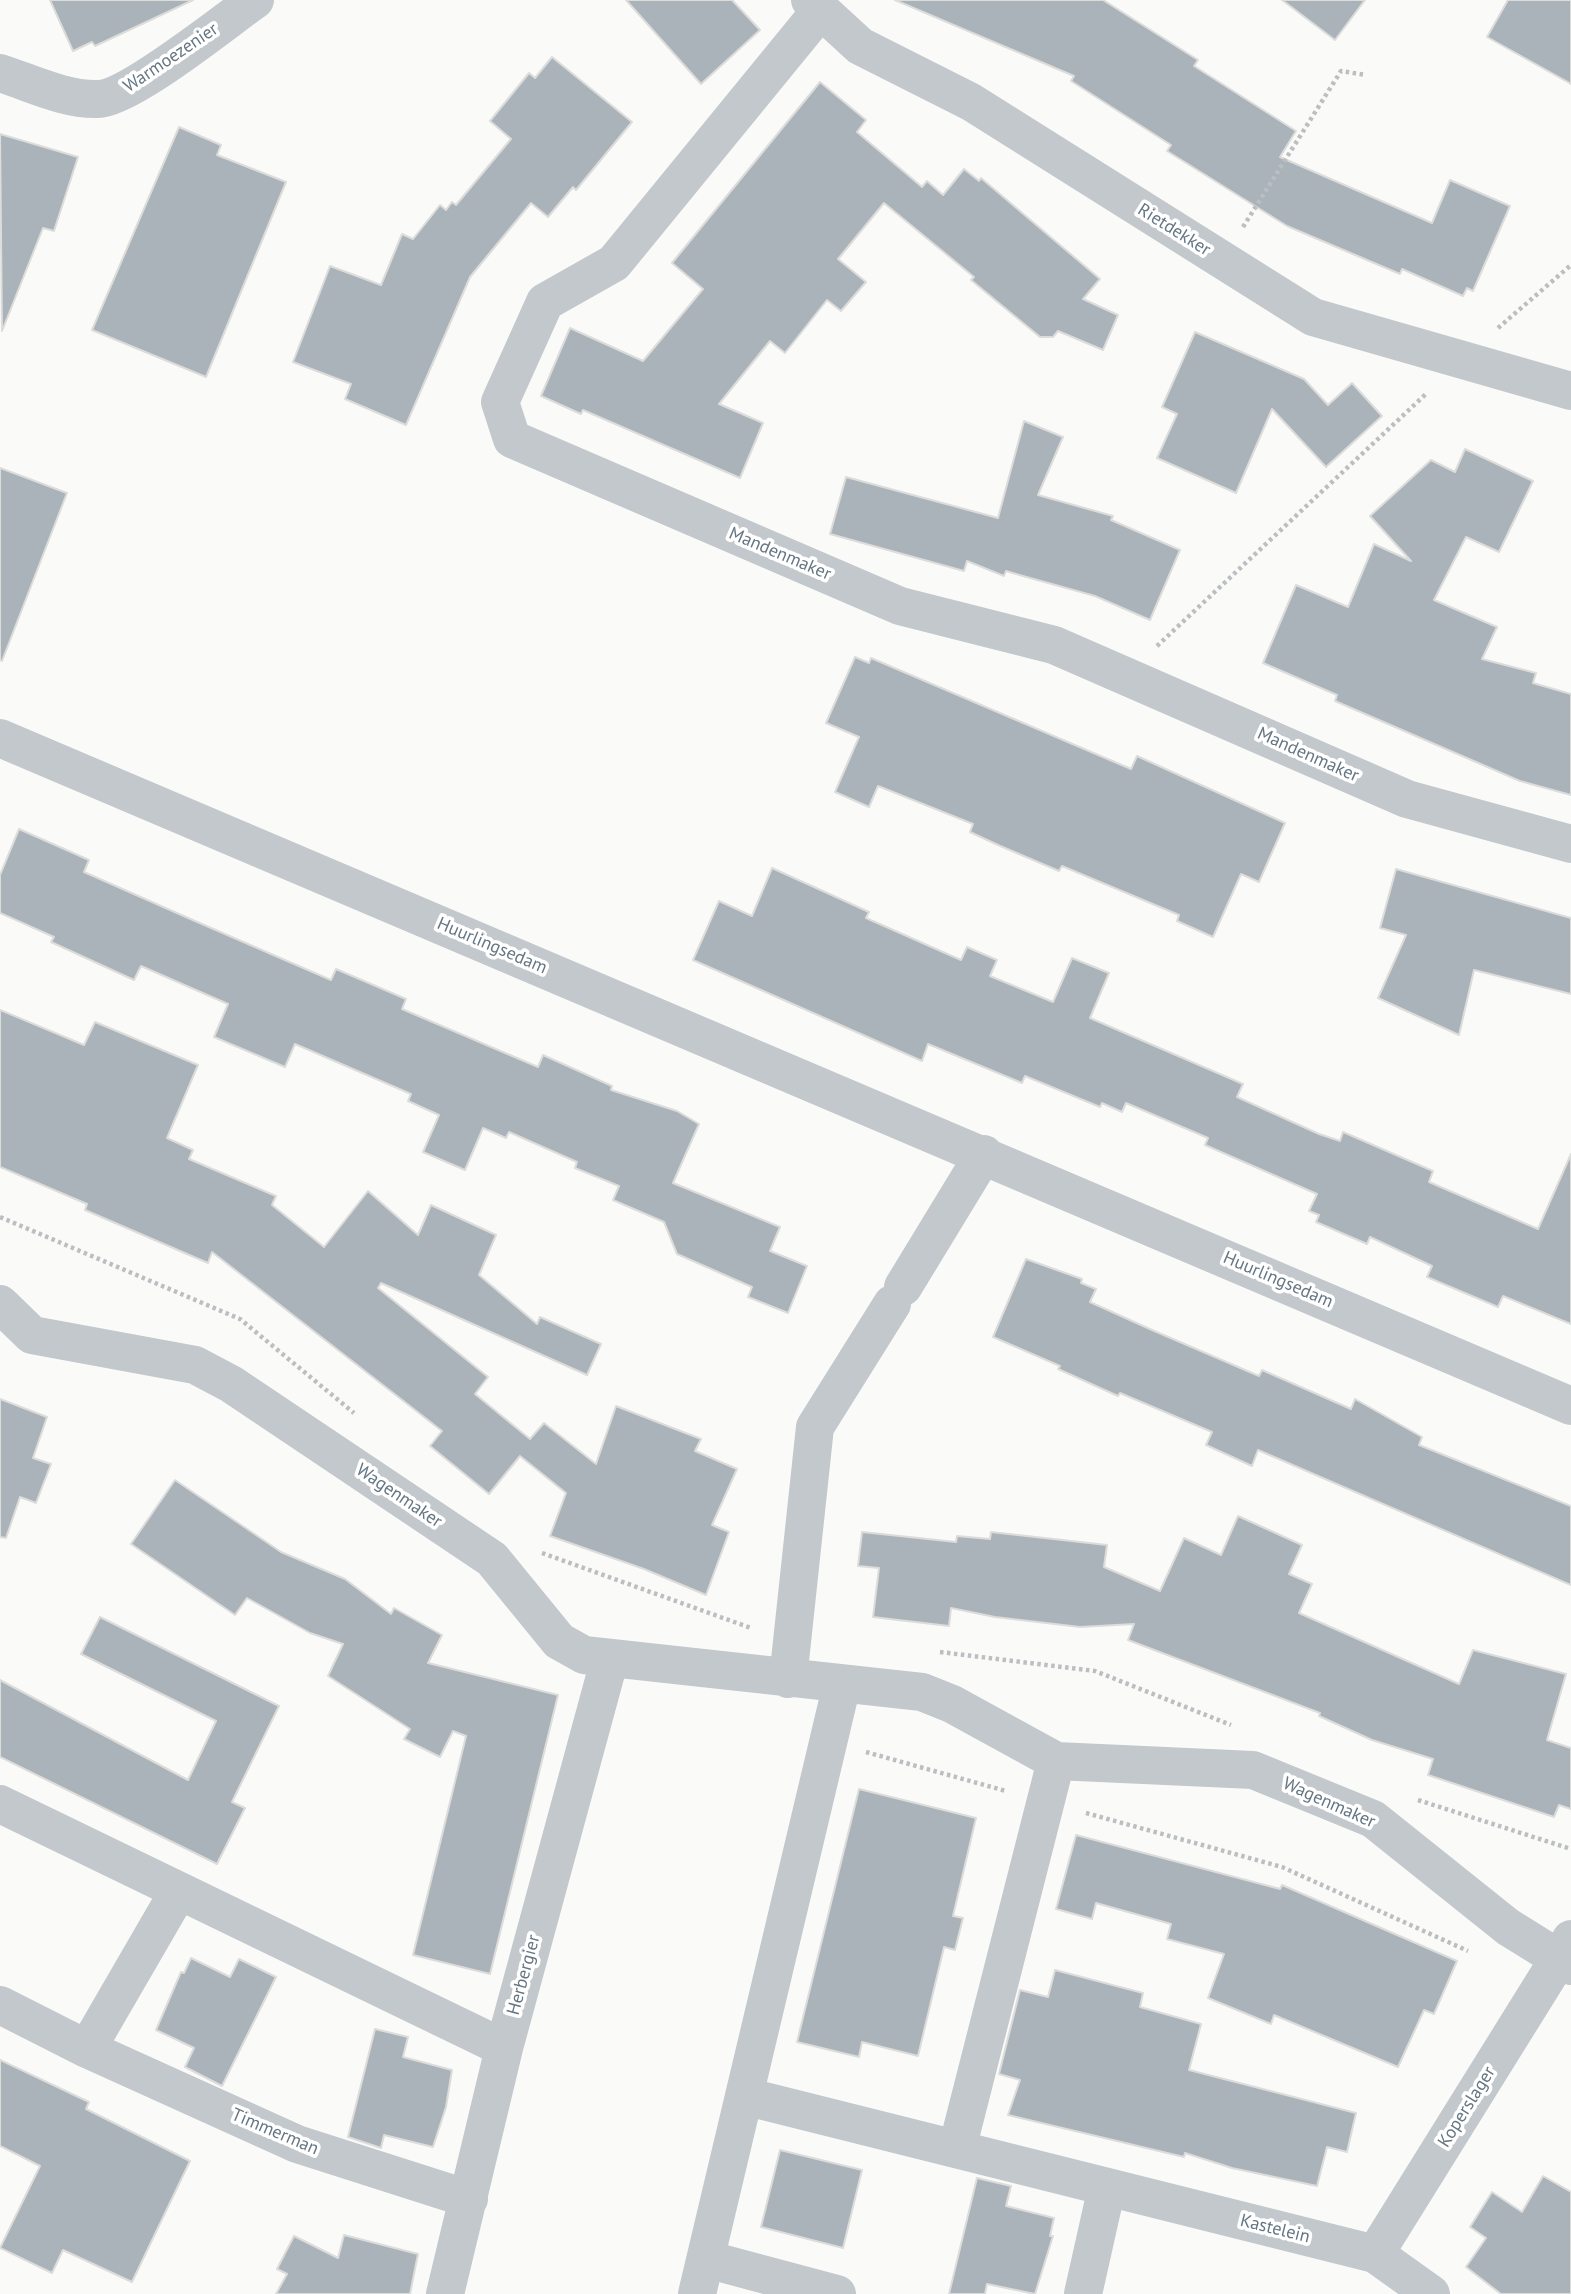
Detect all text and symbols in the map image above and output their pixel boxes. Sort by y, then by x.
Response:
street label: Warmoezenier [120,18,222,98]
street label: Rietdekker [1134,199,1214,261]
street label: Mandenmaker [726,523,834,585]
street label: Mandenmaker [1254,723,1362,787]
street label: Huurlingsedam [434,913,550,979]
street label: Huurlingsedam [1220,1247,1336,1313]
street label: Wagenmaker [352,1459,446,1533]
street label: Wagenmaker [1279,1773,1379,1833]
street label: Herbergier [503,1933,545,2017]
street label: Koperslager [1434,2062,1500,2152]
street label: Timmerman [228,2104,322,2160]
street label: Kastelein [1238,2210,1312,2248]

